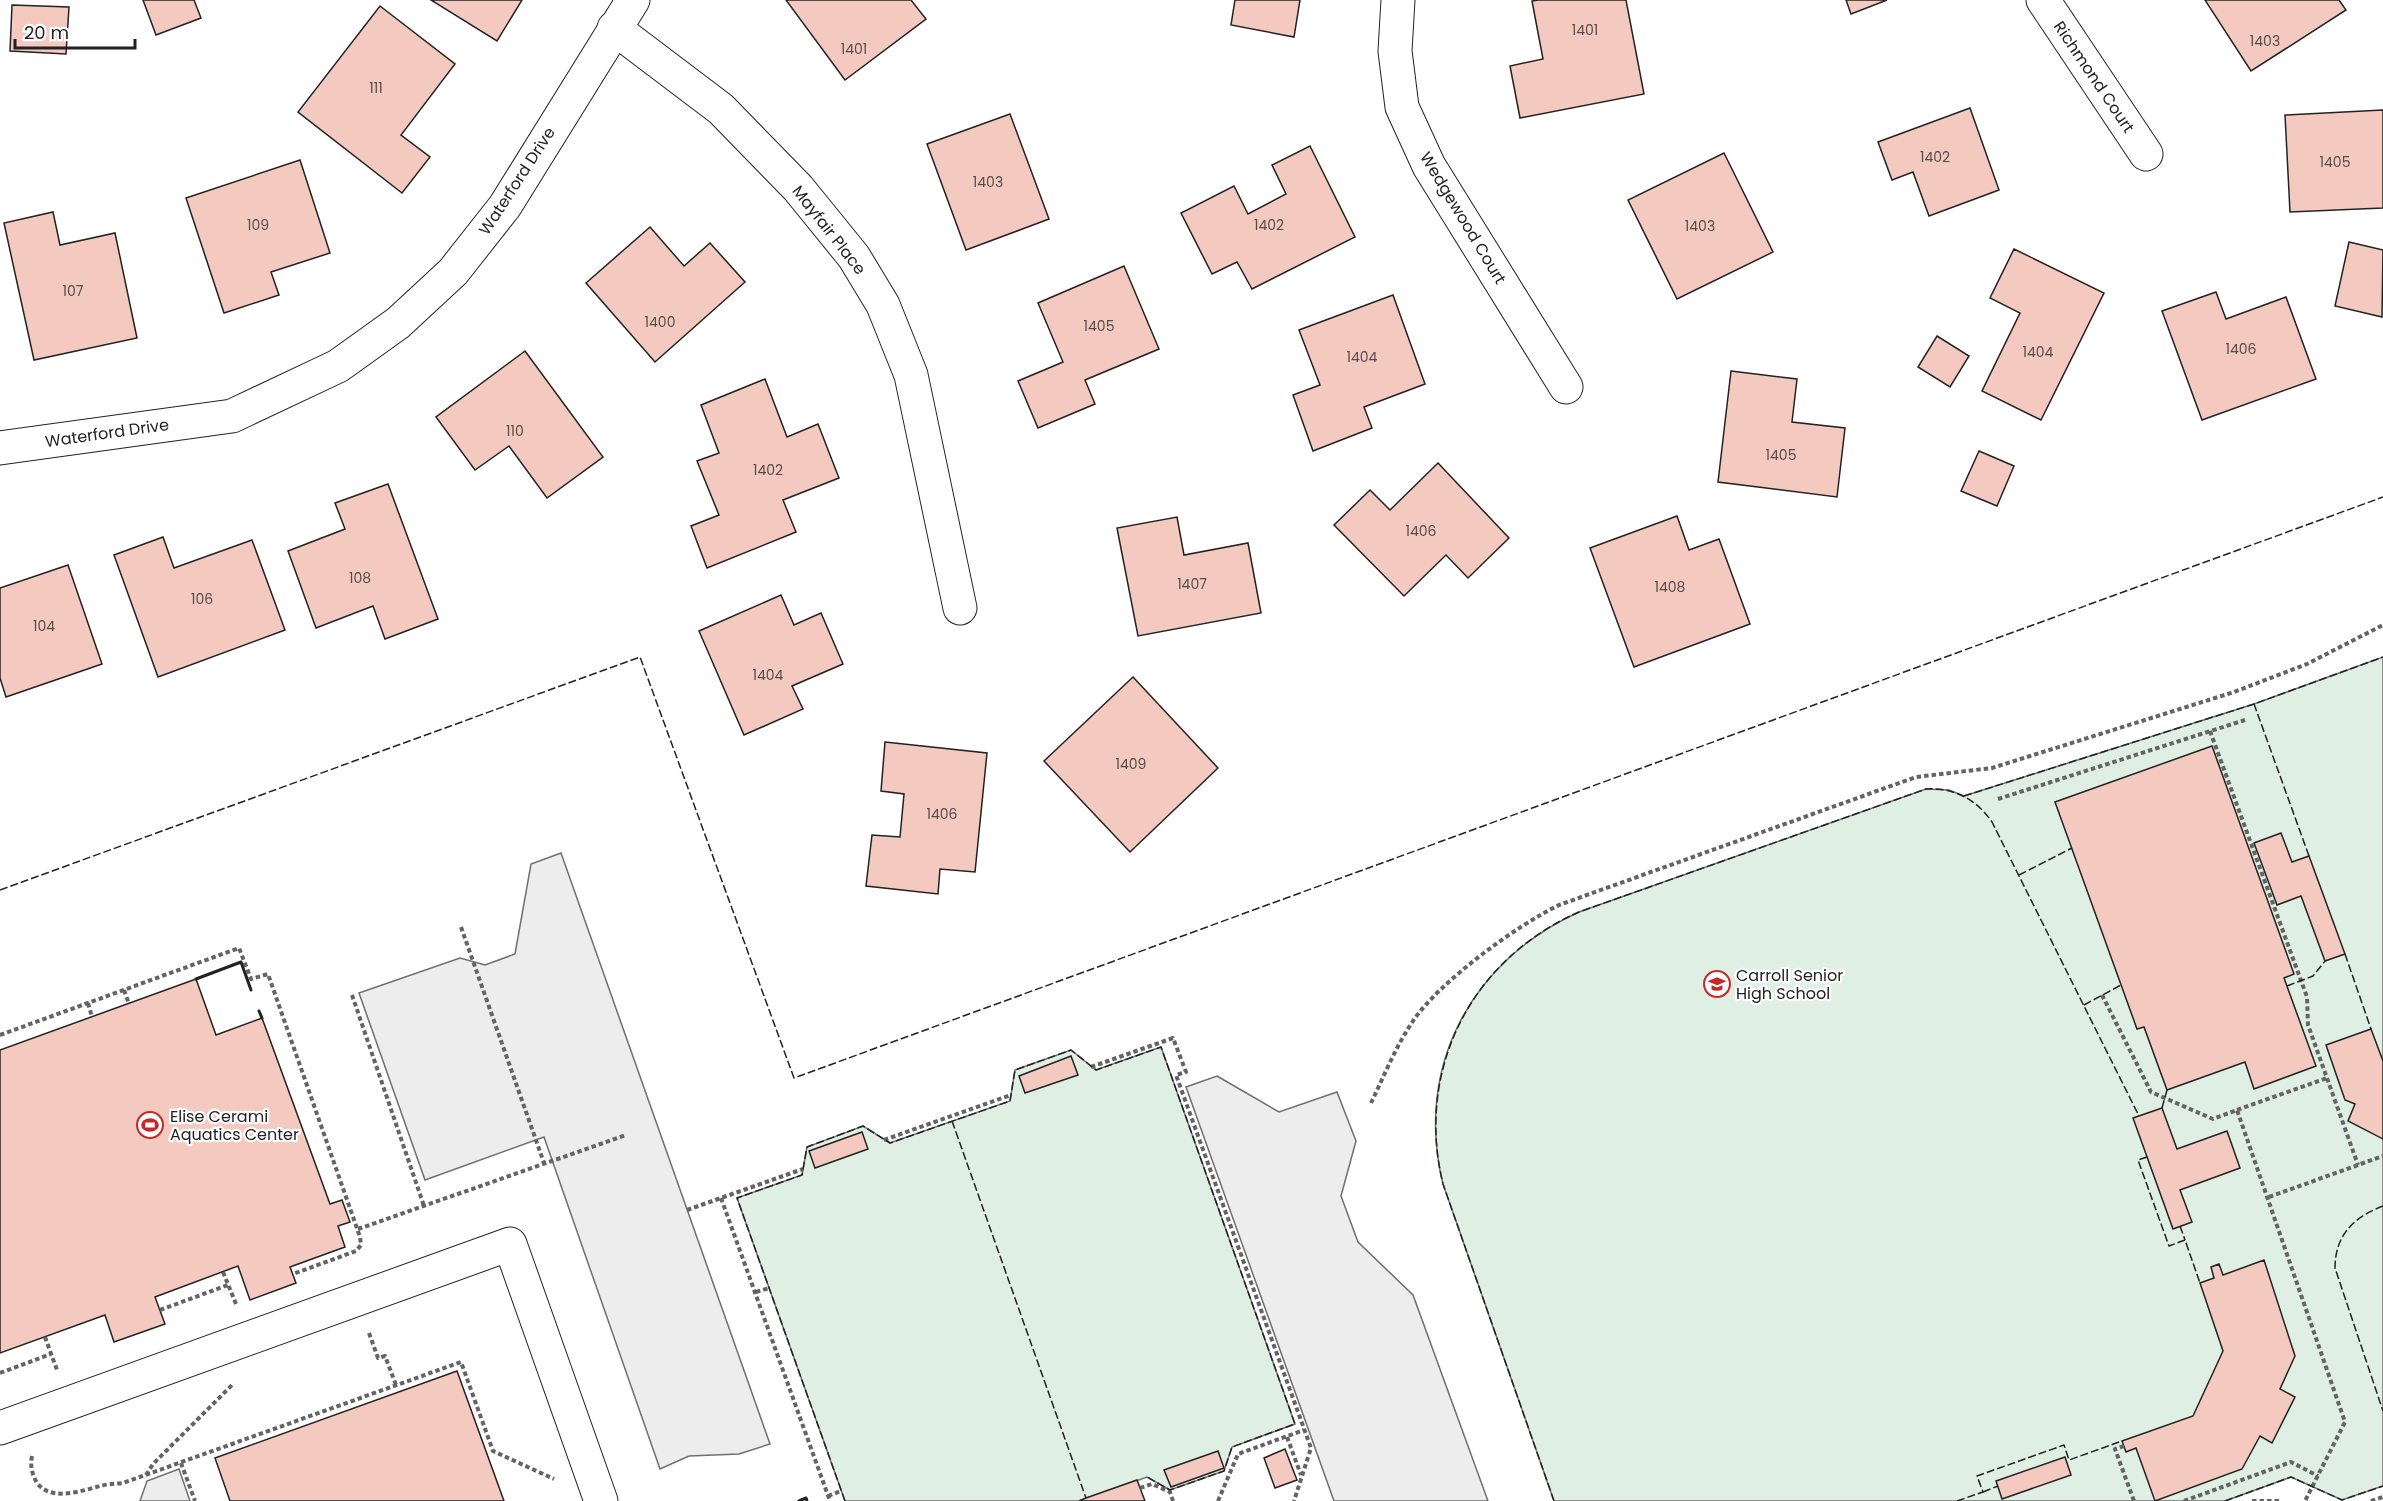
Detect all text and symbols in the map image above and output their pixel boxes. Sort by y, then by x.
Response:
scale bar [15,12,135,50]
street label: Richmond Court [2048,17,2140,138]
text: 20 m [24,20,69,45]
house number: 1401 [1572,20,1598,40]
house number: 1403 [2250,31,2280,51]
house number: 1401 [841,39,867,59]
house number: 111 [369,78,383,98]
street label: Waterford Drive [473,122,561,240]
house number: 1402 [1920,147,1950,167]
street label: Wedgewood Court [1414,148,1512,289]
house number: 1405 [2320,152,2350,172]
house number: 1403 [973,172,1003,192]
street label: Mayfair Place [787,181,871,279]
house number: 109 [247,215,269,235]
house number: 1402 [1254,215,1284,235]
house number: 1403 [1685,216,1715,236]
house number: 107 [63,281,84,301]
house number: 1400 [645,312,675,332]
house number: 1405 [1084,316,1114,336]
house number: 1406 [2226,339,2257,359]
house number: 1404 [2023,342,2054,362]
house number: 1404 [1347,347,1378,367]
street label: Waterford Drive [44,413,170,453]
house number: 110 [506,421,524,441]
house number: 1405 [1766,445,1796,465]
house number: 1402 [753,460,783,480]
house number: 1406 [1406,521,1437,541]
house number: 108 [349,568,371,588]
house number: 1407 [1177,574,1207,594]
house number: 1408 [1655,577,1686,597]
house number: 106 [191,589,213,609]
house number: 104 [33,616,55,636]
house number: 1404 [753,665,784,685]
house number: 1409 [1116,754,1146,774]
house number: 1406 [927,804,958,824]
place label: Carroll Senior High School [1736,964,1843,1005]
school or university icon: Carroll Senior High School [1702,969,1732,999]
place label: Elise Cerami Aquatics Center [170,1105,299,1146]
sports icon: Elise Cerami Aquatics Center [135,1110,165,1140]

